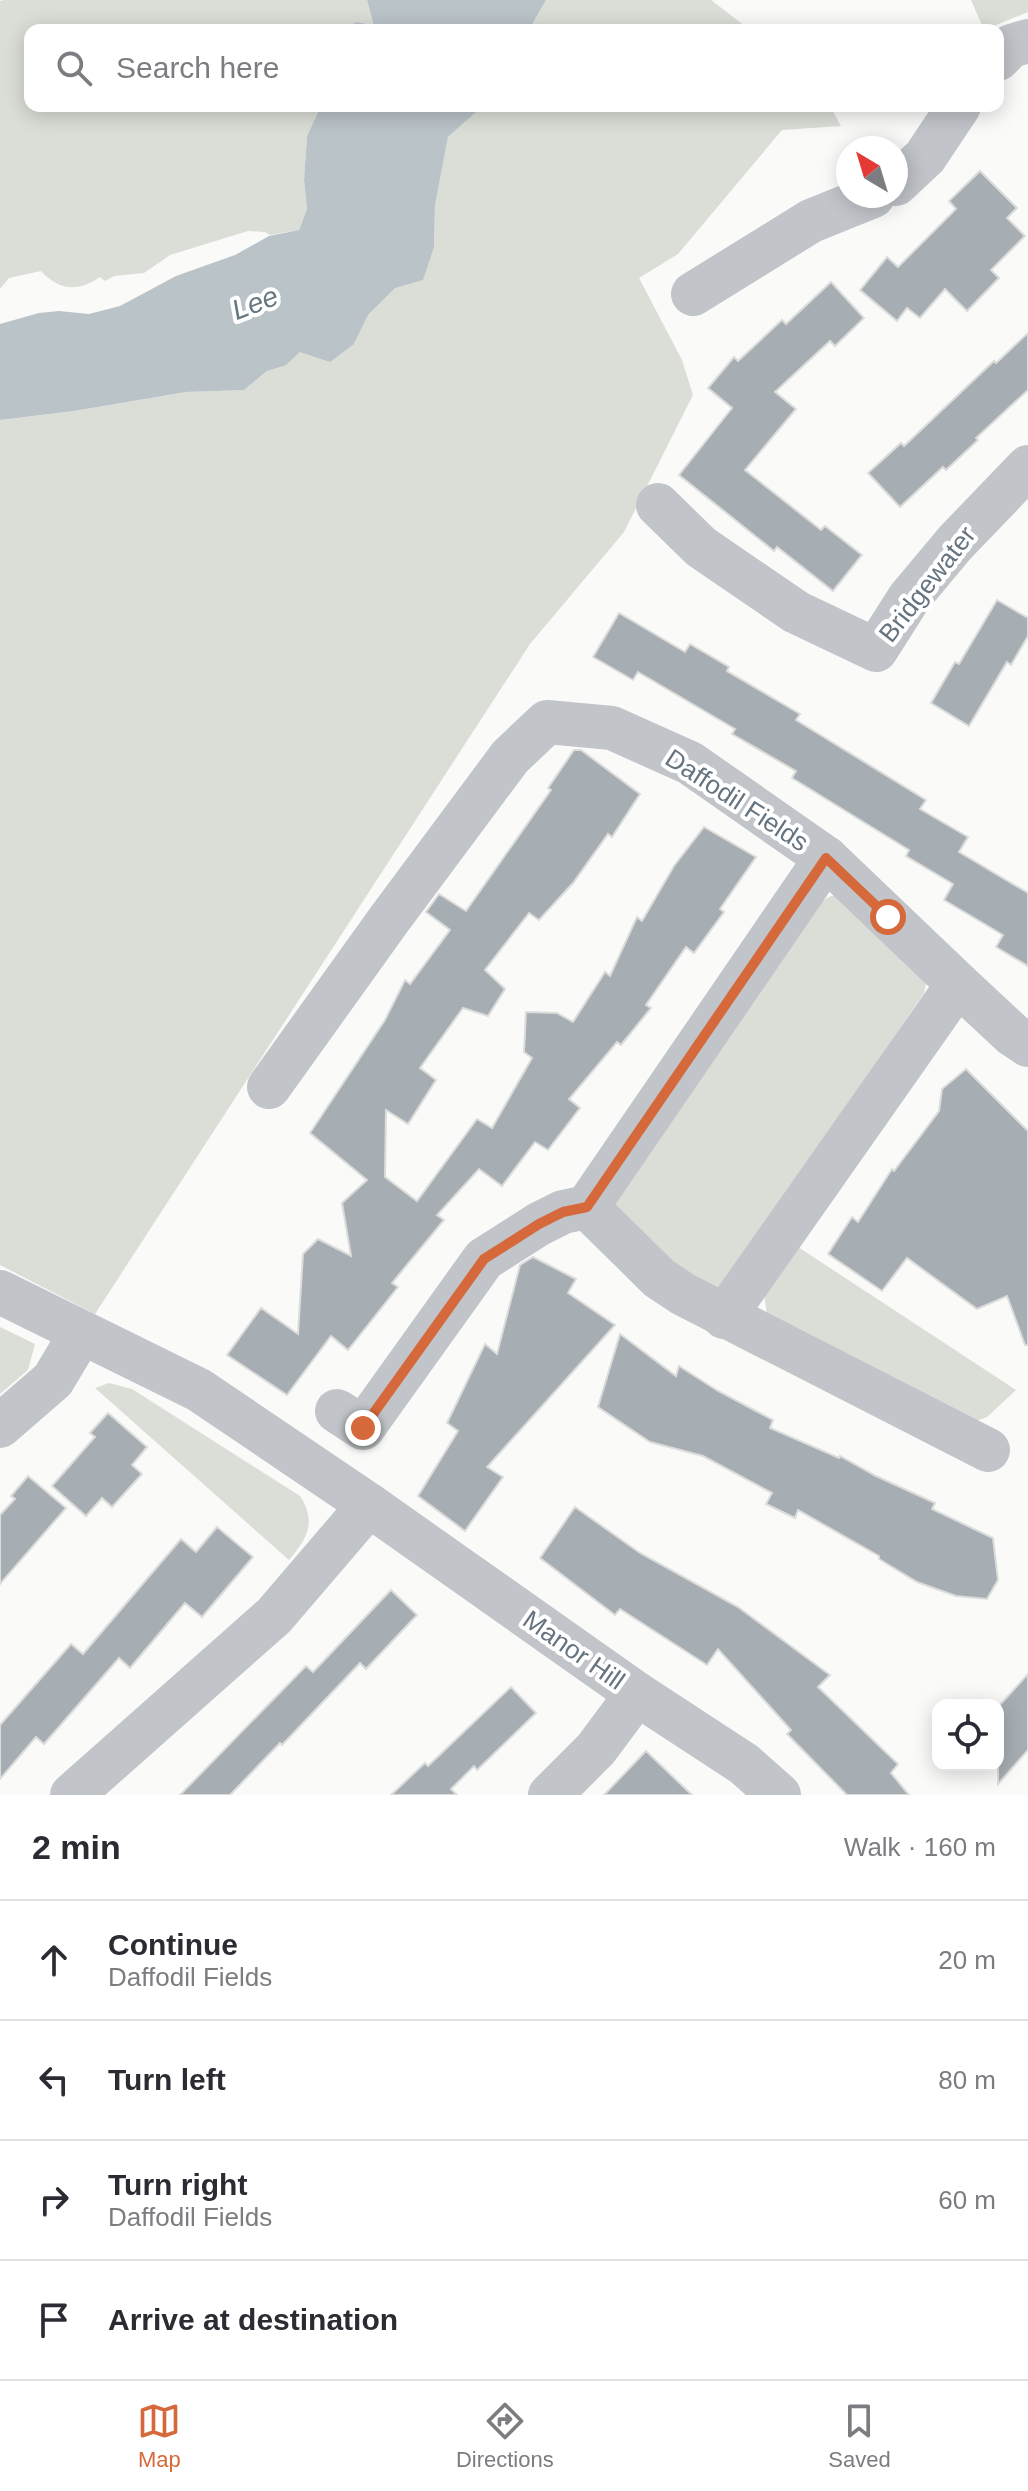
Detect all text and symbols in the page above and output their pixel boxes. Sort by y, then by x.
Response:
search box [24,24,1004,112]
icon: search [52,46,96,90]
text: Search here [116,51,279,84]
north arrow [836,136,908,208]
water label: Lee [228,280,282,326]
street label: Bridgewater [872,520,982,648]
street label: Daffodil Fields [660,743,814,857]
route start [870,899,906,935]
route end [345,1410,381,1446]
street label: Manor Hill [517,1604,631,1696]
map controls [932,1699,1004,1771]
button: locate [932,1699,1004,1771]
text: 2 min [32,1828,121,1866]
text: Walk · 160 m [844,1832,996,1862]
text: Continue [108,1928,238,1961]
icon: ahead [32,1938,76,1982]
text: 20 m [938,1945,996,1975]
text: Daffodil Fields [108,1962,272,1992]
icon: left [32,2058,76,2102]
text: Turn left [108,2063,226,2096]
text: 80 m [938,2065,996,2095]
text: Turn right [108,2168,247,2201]
icon: right [32,2178,76,2222]
text: 60 m [938,2185,996,2215]
text: Daffodil Fields [108,2202,272,2232]
icon: arrive [32,2298,76,2342]
text: Arrive at destination [108,2303,398,2336]
tab: Map [137,2399,181,2473]
tab: Directions [456,2399,554,2473]
tab: Saved [828,2399,891,2473]

